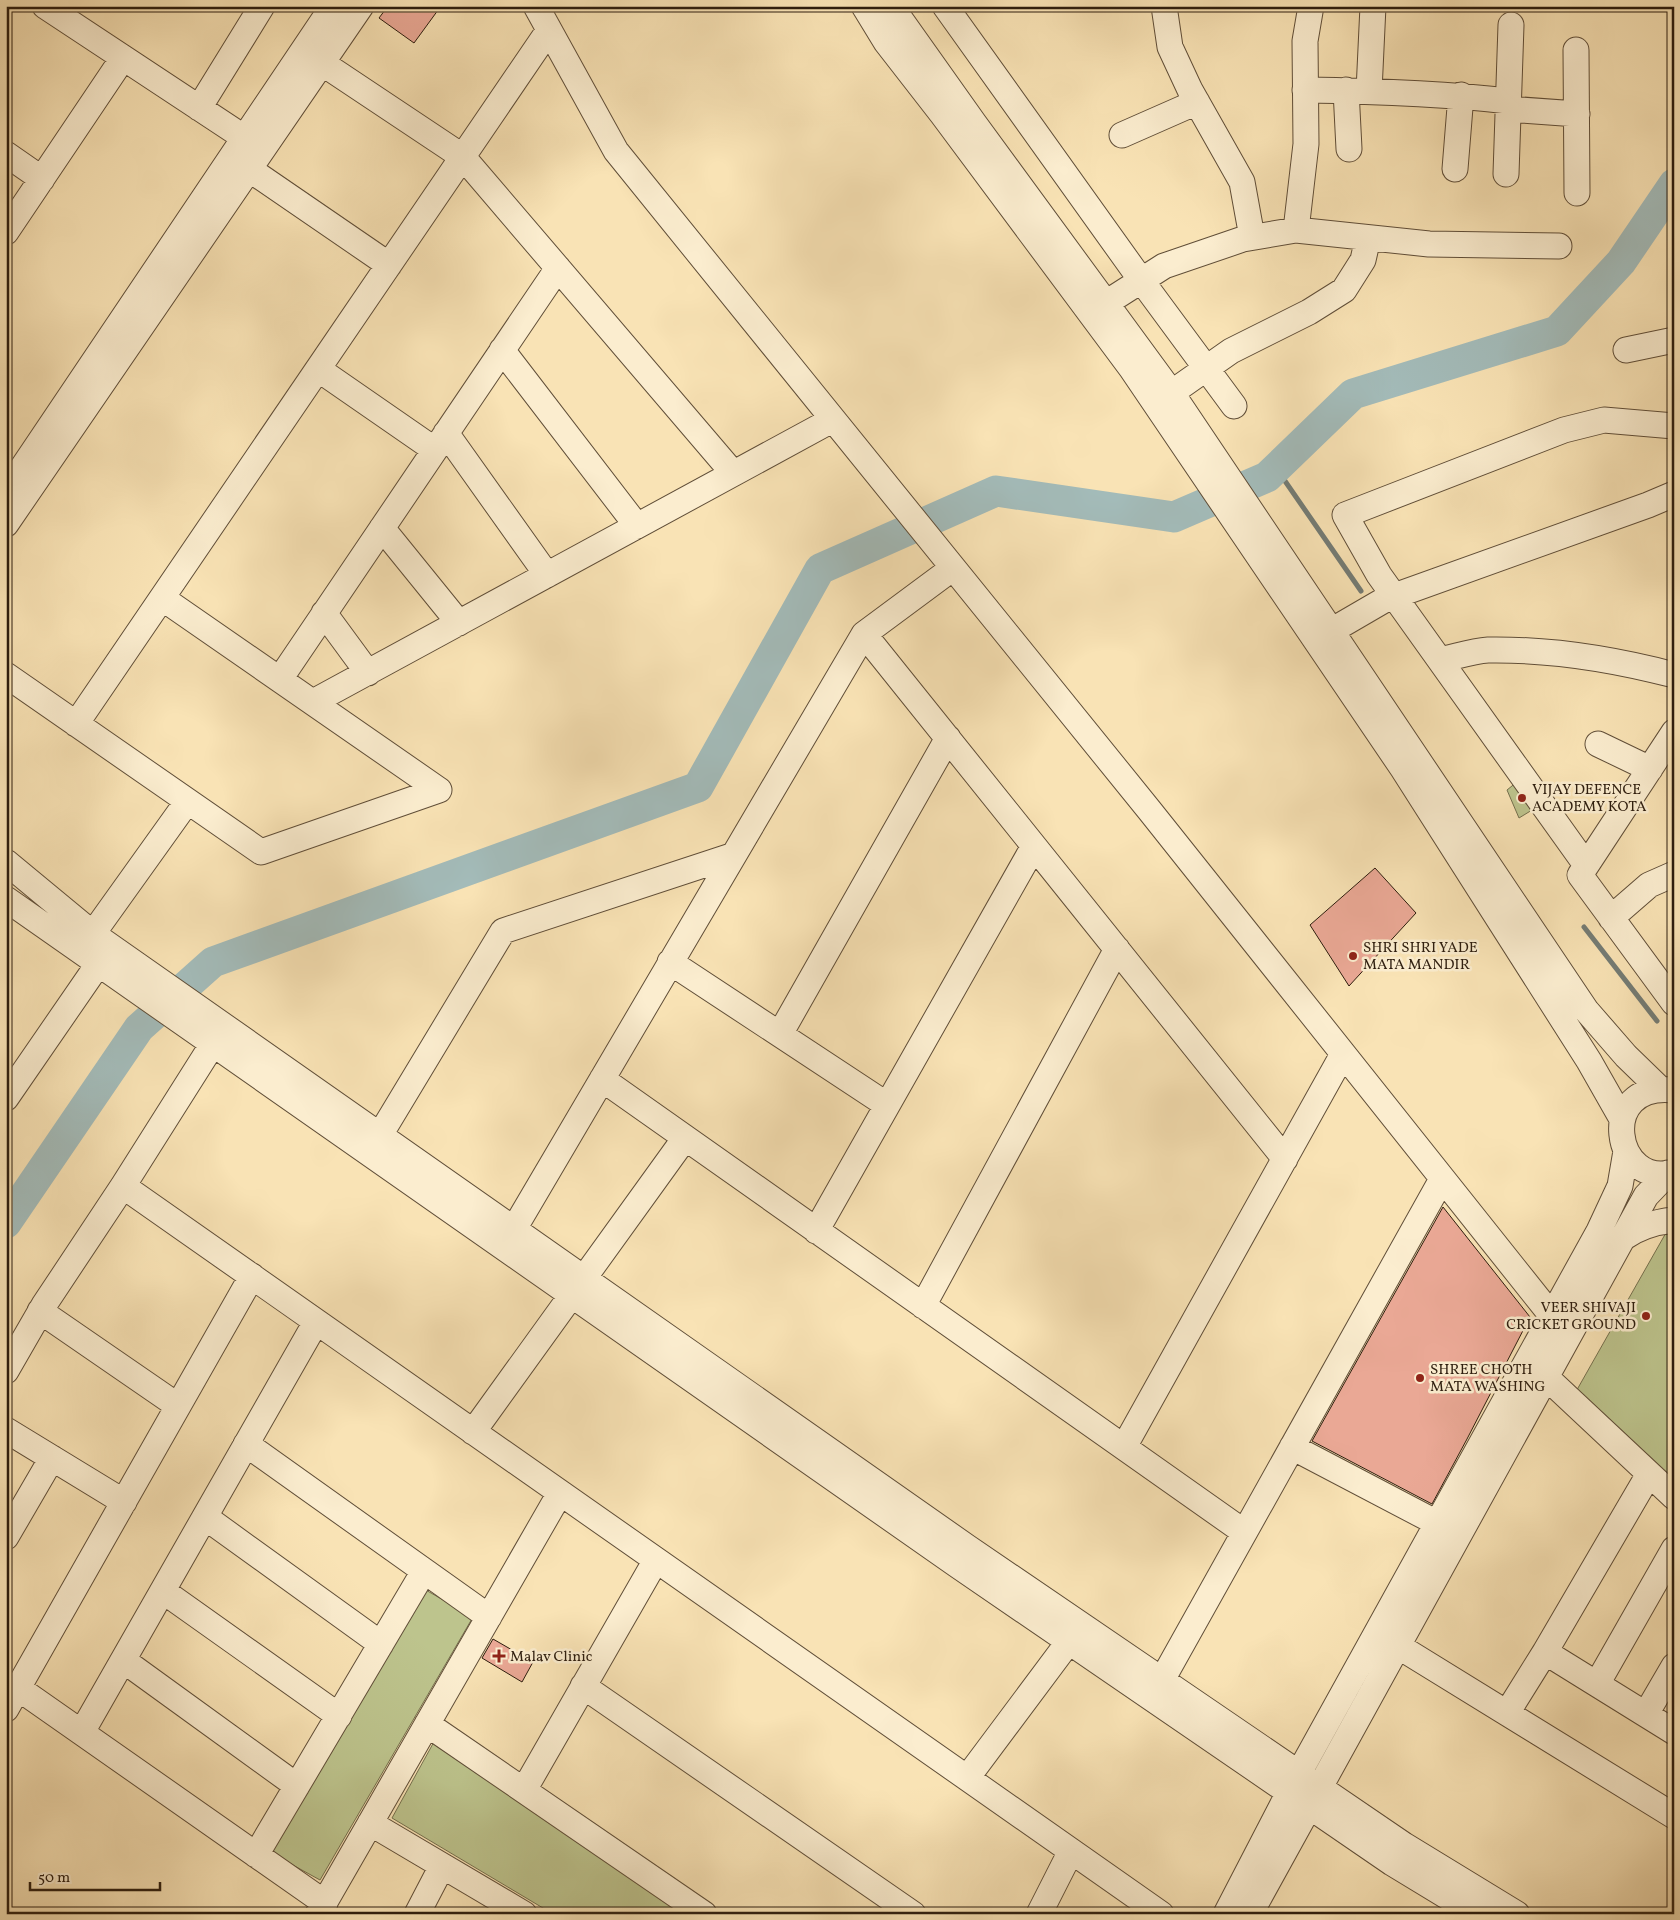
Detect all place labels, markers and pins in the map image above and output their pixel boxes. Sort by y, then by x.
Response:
place label: VIJAY DEFENCE ACADEMY KOTA [1532,780,1647,818]
marker: VIJAY DEFENCE ACADEMY KOTA [1516,792,1528,804]
place label: SHRI SHRI YADE MATA MANDIR [1363,938,1478,976]
marker: SHRI SHRI YADE MATA MANDIR [1347,950,1359,962]
place label: VEER SHIVAJI CRICKET GROUND [1506,1298,1636,1336]
marker: VEER SHIVAJI CRICKET GROUND [1640,1310,1652,1322]
place label: SHREE CHOTH MATA WASHING [1430,1360,1545,1398]
marker: SHREE CHOTH MATA WASHING [1414,1372,1426,1384]
place label: Malav Clinic [510,1647,593,1668]
marker: Malav Clinic [492,1649,506,1663]

